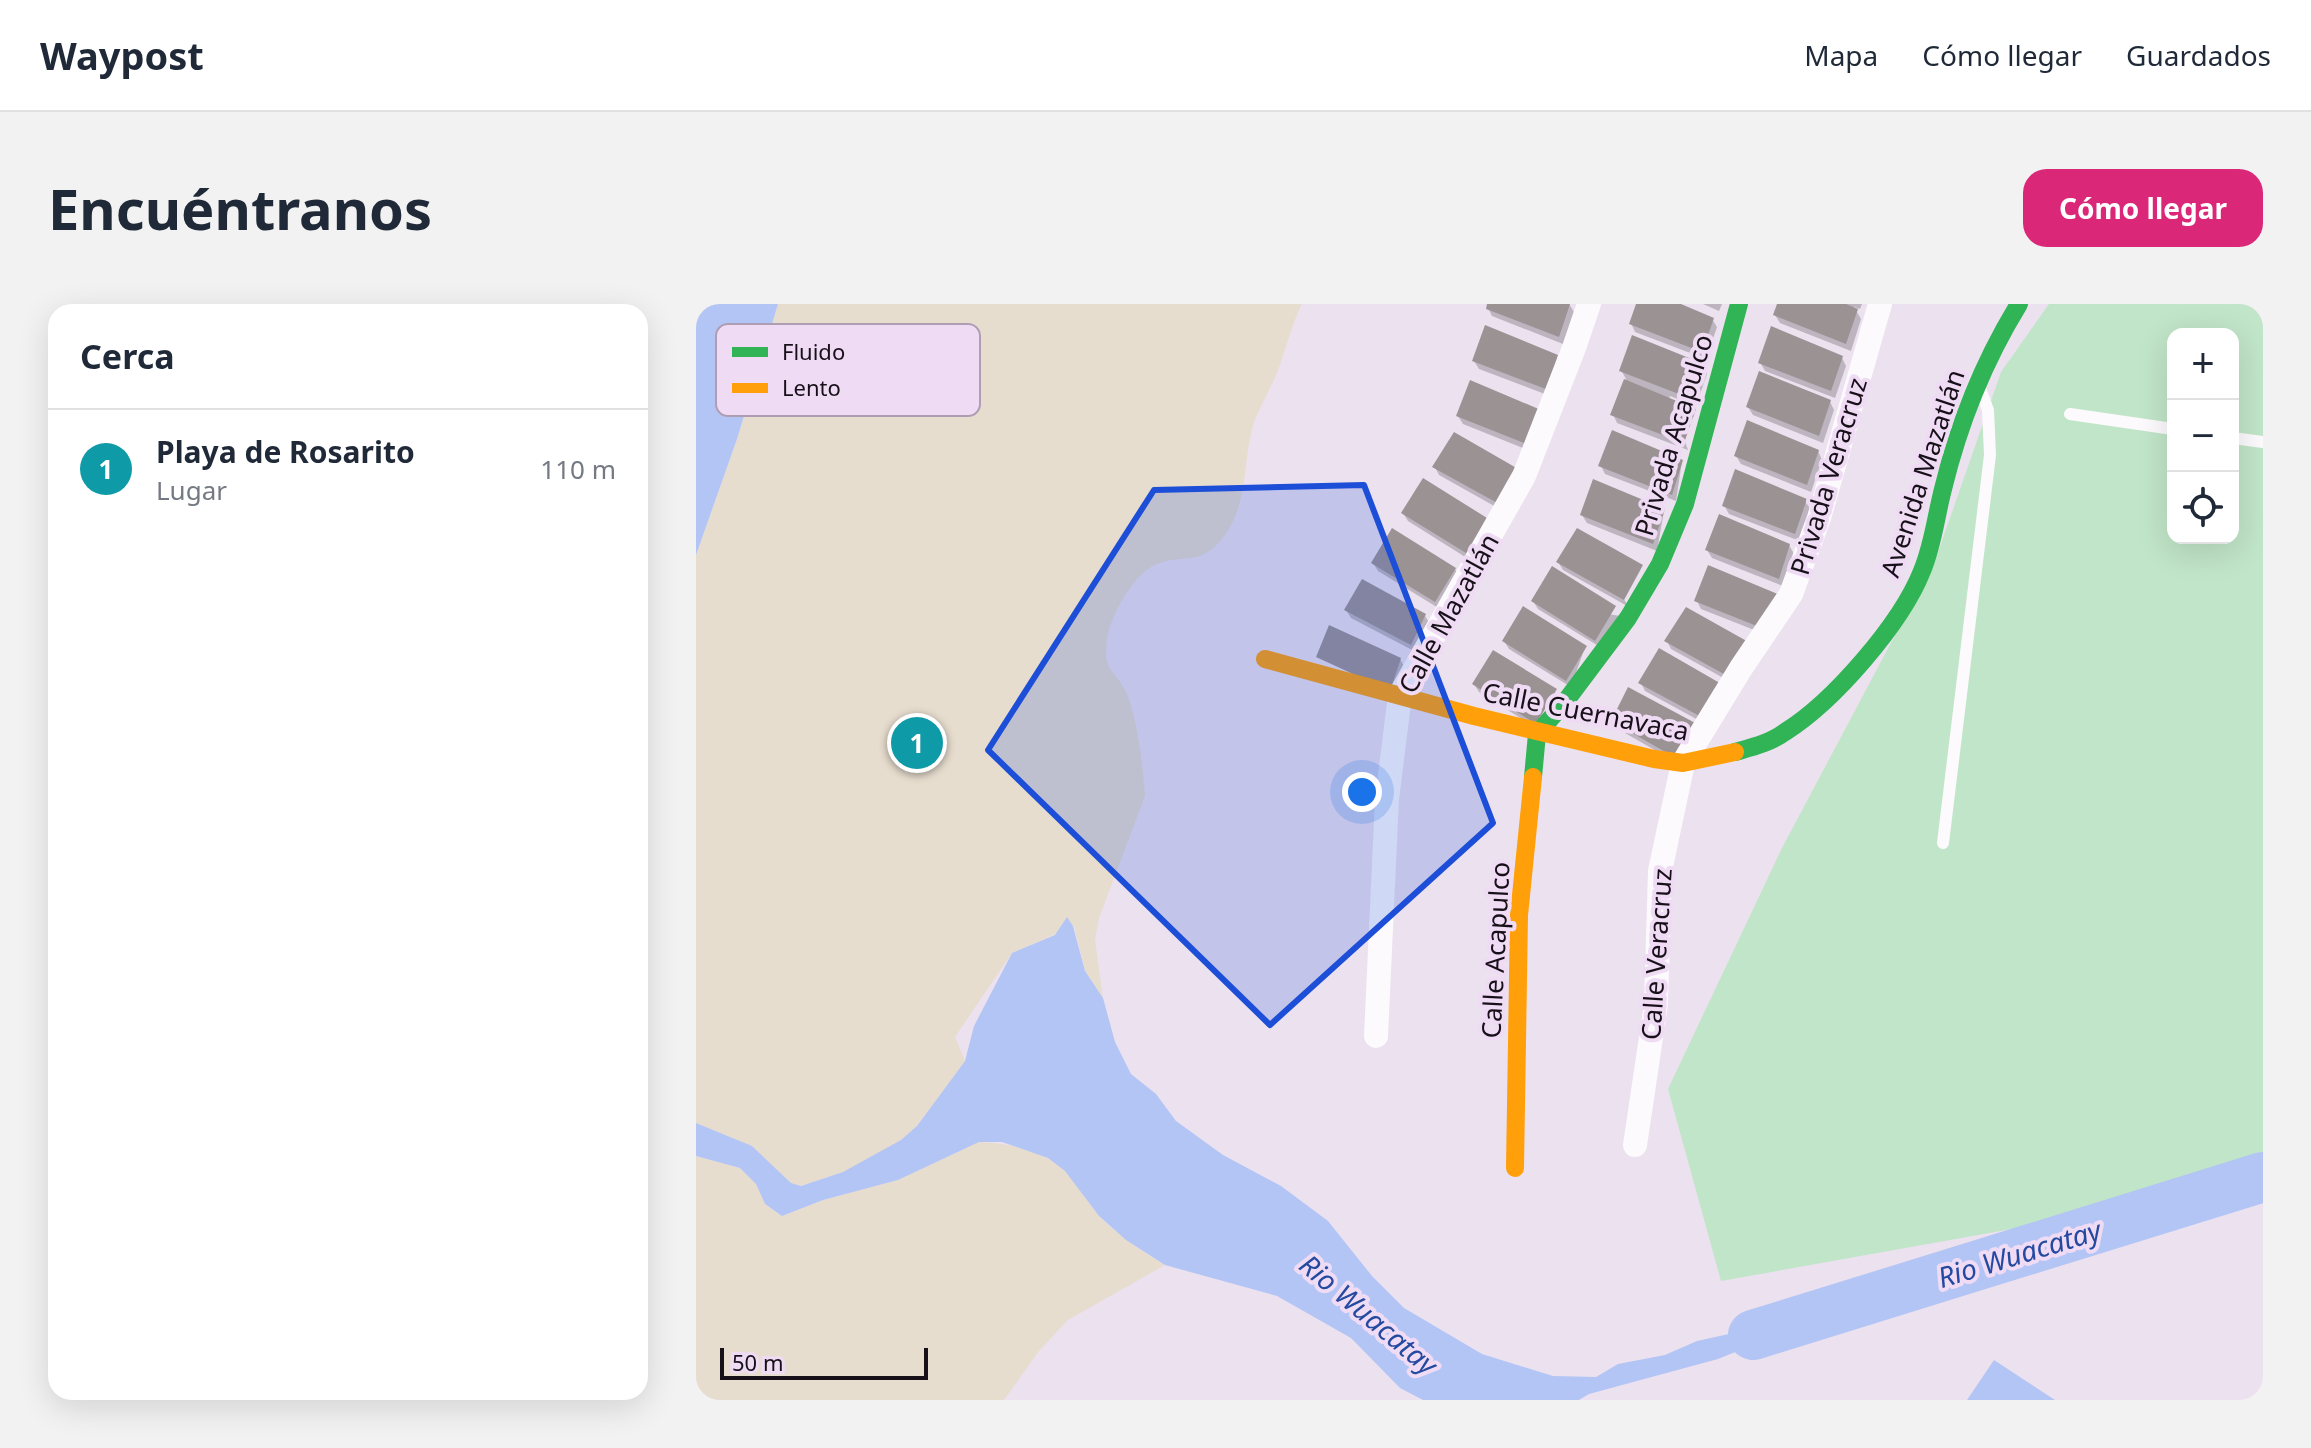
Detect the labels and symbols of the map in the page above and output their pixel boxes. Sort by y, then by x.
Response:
legend [716,324,980,416]
street label: Privada Acapulco [1625,330,1721,540]
text: Fluido [782,336,845,366]
street label: Avenida Mazatlán [1871,365,1973,581]
text: Lento [782,372,841,402]
street label: Privada Veracruz [1781,373,1875,579]
street label: Calle Mazatlán [1389,527,1507,699]
street label: Calle Cuernavaca [1480,673,1692,749]
pin: 1 [891,713,943,773]
your location [1342,772,1382,812]
street label: Calle Acapulco [1472,861,1518,1039]
street label: Calle Veracruz [1632,867,1680,1041]
water label: Rio Wuacatay [1933,1210,2107,1296]
water label: Rio Wuacatay [1292,1245,1447,1384]
scale bar [720,1344,928,1380]

